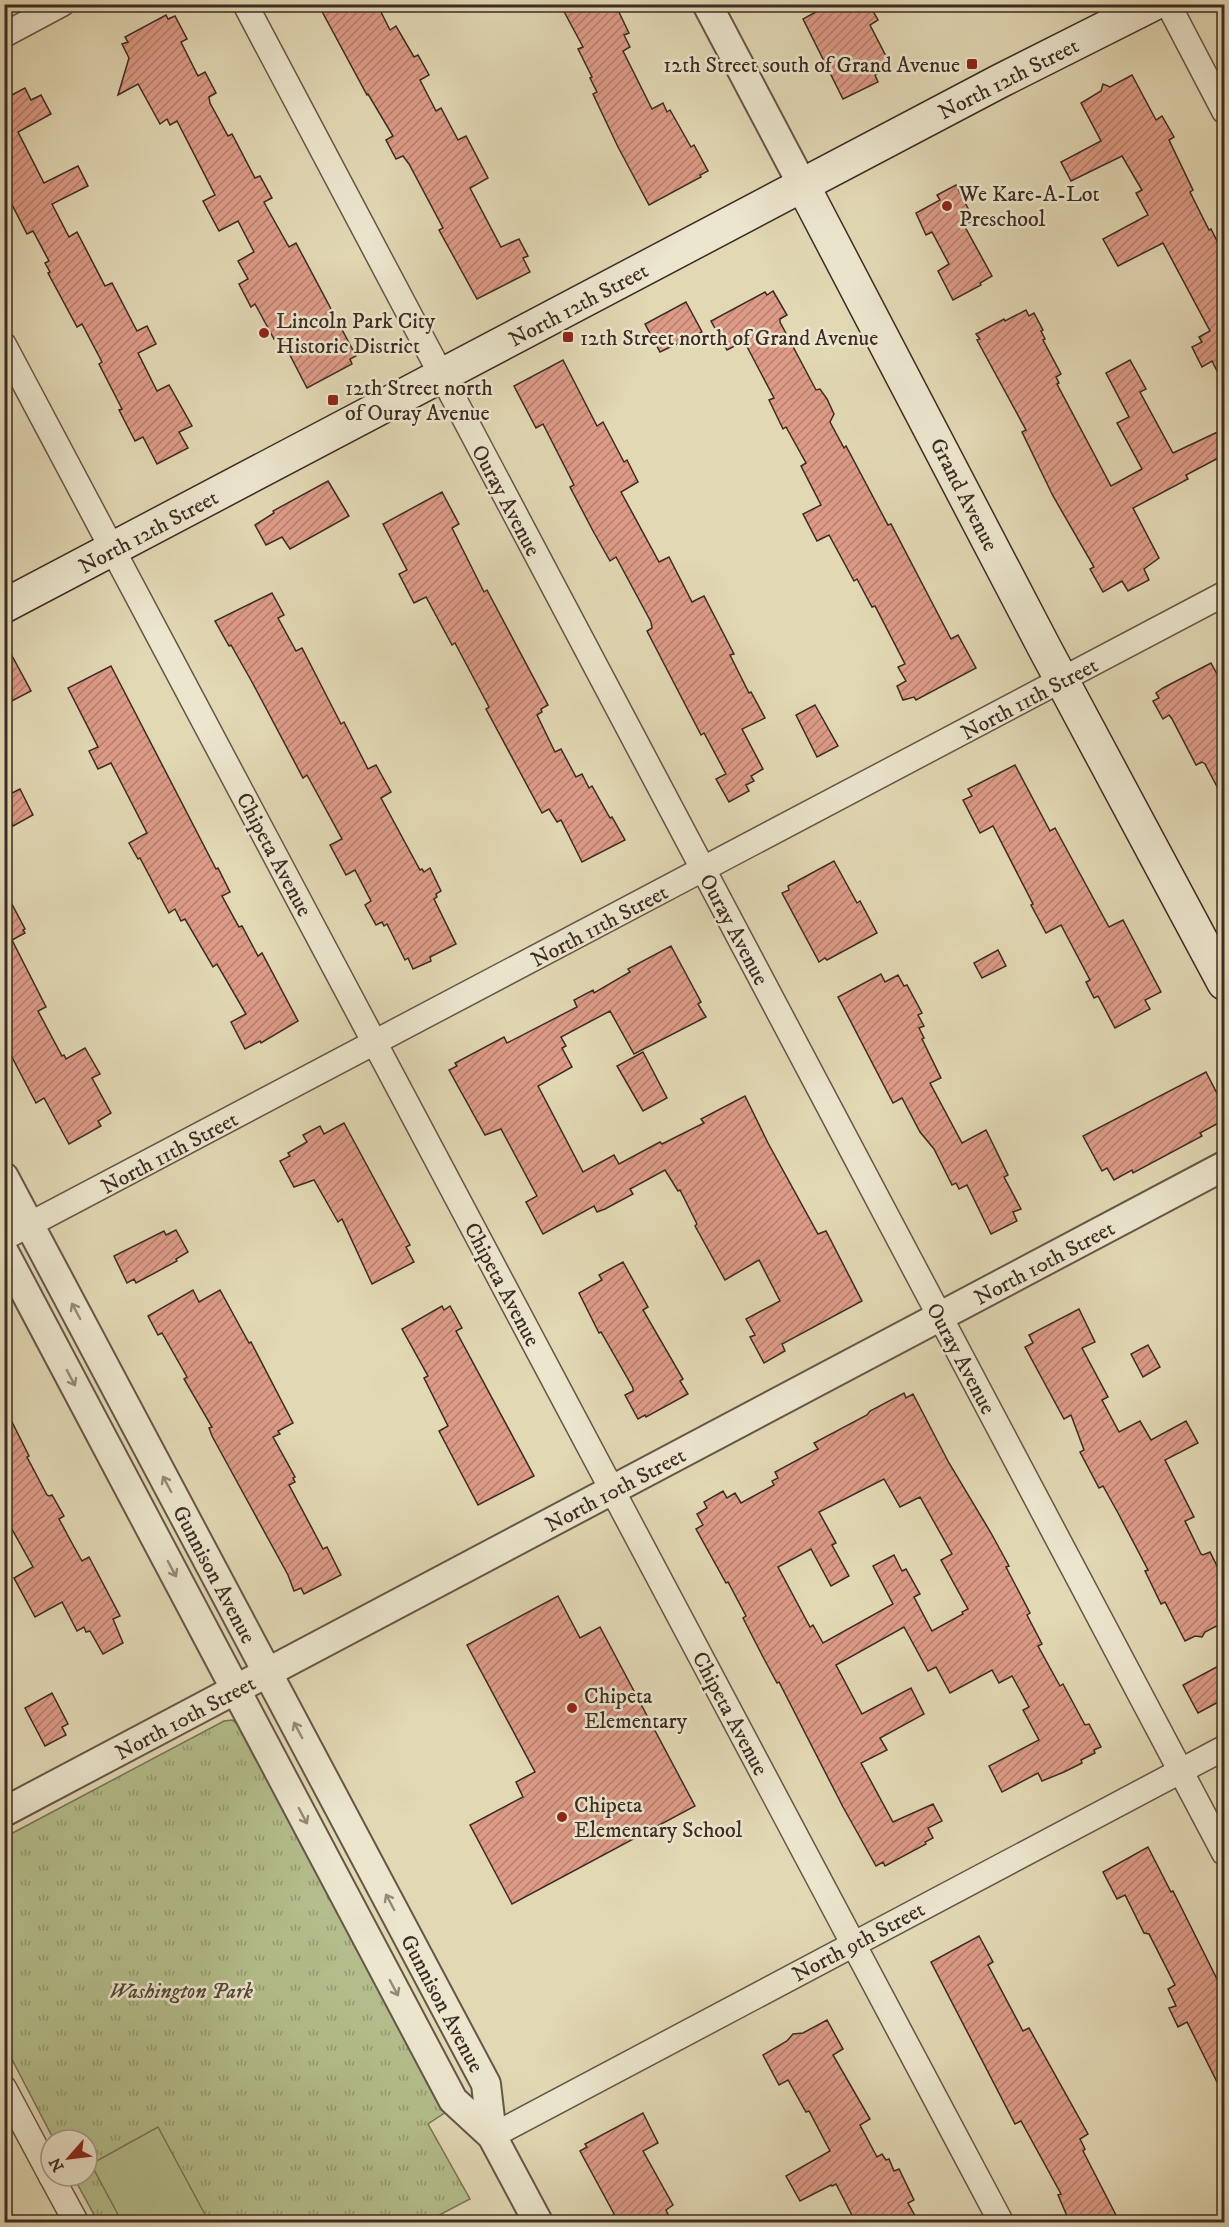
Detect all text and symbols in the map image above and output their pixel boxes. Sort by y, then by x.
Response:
street label: North 12th Street [934,32,1083,126]
place label: 12th Street south of Grand Avenue [663,52,960,79]
marker: 12th Street south of Grand Avenue [965,57,979,71]
place label: We Kare-A-Lot Preschool [958,181,1100,233]
marker: We Kare-A-Lot Preschool [940,199,954,213]
street label: North 12th Street [504,257,653,353]
place label: Lincoln Park City Historic District [276,308,436,360]
place label: 12th Street north of Grand Avenue [580,325,878,352]
marker: Lincoln Park City Historic District [257,326,271,340]
marker: 12th Street north of Grand Avenue [561,330,575,344]
place label: 12th Street north of Ouray Avenue [345,375,493,427]
marker: 12th Street north of Ouray Avenue [326,393,340,407]
street label: Grand Avenue [924,434,1004,556]
street label: Ouray Avenue [465,440,546,561]
street label: North 12th Street [74,484,223,580]
street label: North 11th Street [957,652,1103,747]
street label: Chipeta Avenue [230,788,318,921]
street label: Ouray Avenue [693,869,774,990]
street label: North 11th Street [527,879,673,974]
street label: North 11th Street [97,1106,243,1201]
street label: North 10th Street [970,1215,1119,1312]
street label: Chipeta Avenue [458,1218,546,1351]
street label: Ouray Avenue [920,1298,1001,1419]
one-way arrow [70,1303,81,1321]
one-way arrow [66,1369,77,1387]
street label: North 10th Street [541,1442,690,1539]
one-way arrow [161,1475,172,1493]
street label: Gunnison Avenue [166,1501,261,1648]
one-way arrow [167,1560,178,1578]
street label: Chipeta Avenue [686,1647,774,1780]
street label: North 10th Street [111,1670,260,1767]
place label: Chipeta Elementary [584,1683,688,1735]
marker: Chipeta Elementary [565,1701,579,1715]
one-way arrow [292,1722,304,1739]
place label: Chipeta Elementary School [574,1792,743,1844]
one-way arrow [297,1807,309,1824]
marker: Chipeta Elementary School [555,1810,569,1824]
one-way arrow [383,1894,395,1912]
street label: North 9th Street [788,1896,930,1989]
street label: Gunnison Avenue [394,1930,489,2077]
park label: Washington Park [109,1978,254,2005]
one-way arrow [388,1979,400,1996]
north arrow [39,2128,99,2188]
text: N [45,2154,69,2175]

